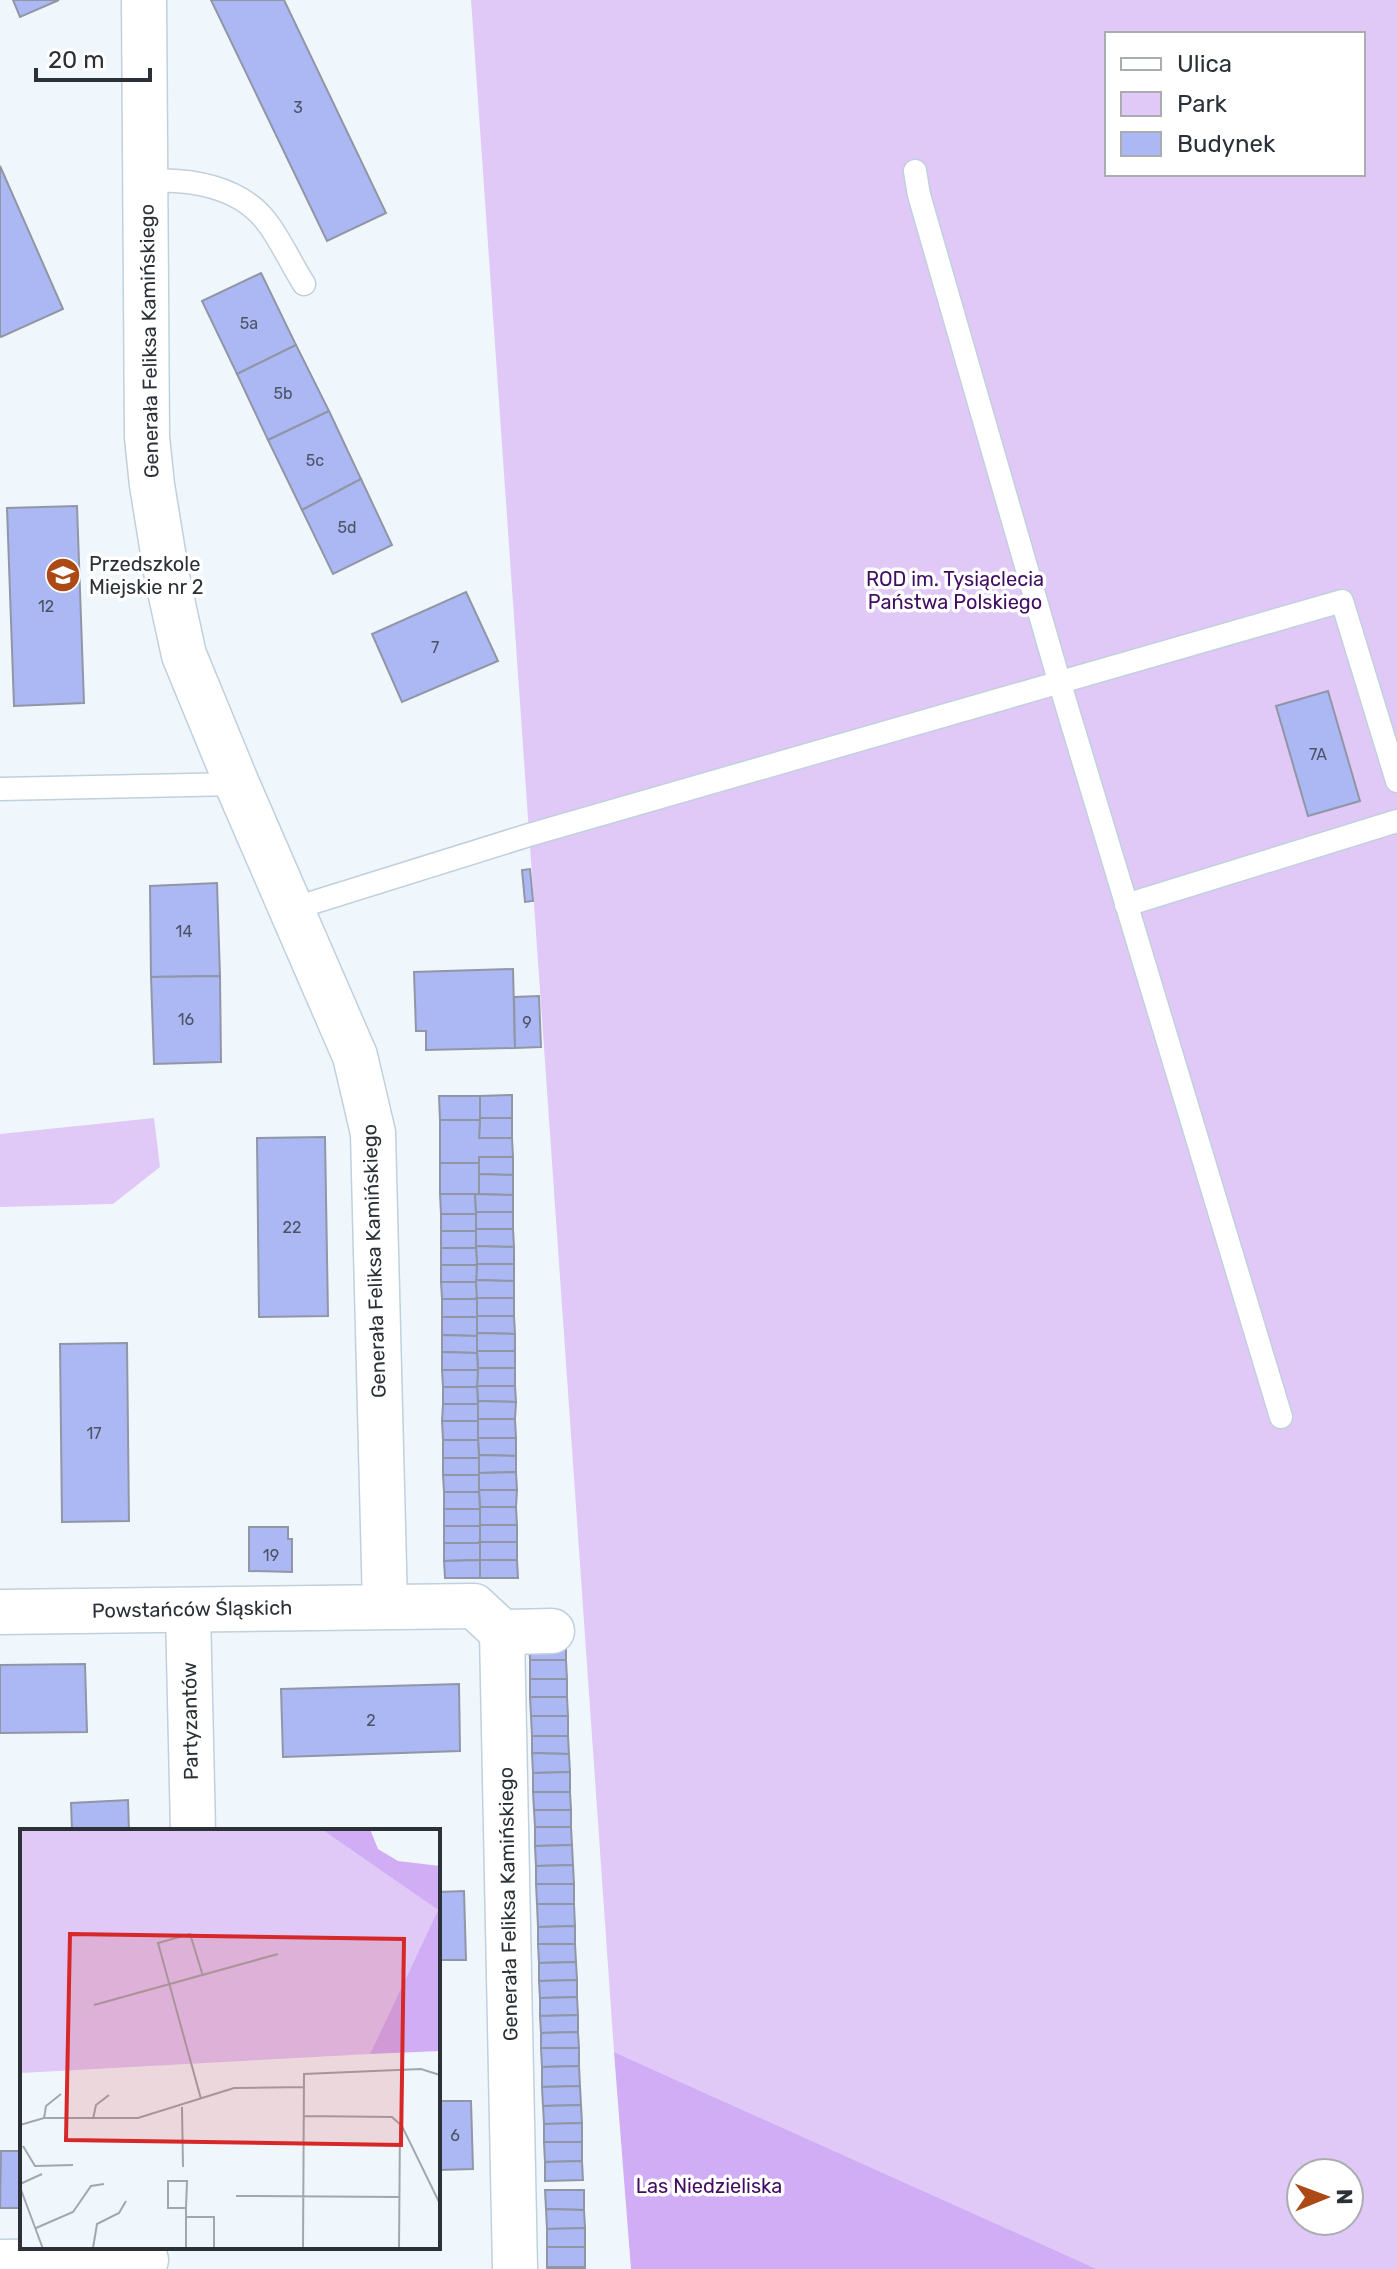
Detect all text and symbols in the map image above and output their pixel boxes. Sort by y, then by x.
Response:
scale bar [36,32,150,82]
legend [1105,32,1365,176]
text: 20 m [48,46,105,74]
text: Ulica [1177,50,1232,78]
text: Park [1177,90,1228,118]
house number: 3 [293,98,303,117]
text: Budynek [1177,130,1276,158]
street label: Generała Feliksa Kamińskiego [135,204,163,478]
house number: 5a [240,314,258,333]
house number: 5b [273,384,293,403]
house number: 5c [306,451,324,470]
house number: 5d [337,518,357,537]
place label: Przedszkole Miejskie nr 2 [89,552,203,599]
school or university icon: Przedszkole Miejskie nr 2 [44,556,82,594]
park label: ROD im. Tysiąclecia Państwa Polskiego [866,567,1044,614]
house number: 12 [38,597,54,616]
house number: 7 [431,638,439,657]
house number: 7A [1309,745,1327,764]
house number: 14 [176,922,192,941]
house number: 16 [178,1010,195,1029]
house number: 9 [522,1013,532,1032]
street label: Generała Feliksa Kamińskiego [357,1123,391,1399]
house number: 22 [283,1218,301,1237]
house number: 17 [86,1424,102,1443]
house number: 19 [263,1546,279,1565]
street label: Powstańców Śląskich [92,1595,292,1623]
street label: Partyzantów [177,1662,203,1780]
house number: 2 [366,1711,376,1730]
street label: Generała Feliksa Kamińskiego [494,1767,522,2041]
inset map [20,1829,440,2249]
house number: 6 [450,2126,460,2145]
north arrow [1285,2157,1365,2237]
park label: Las Niedzieliska [636,2174,782,2198]
text: N [1331,2189,1358,2205]

